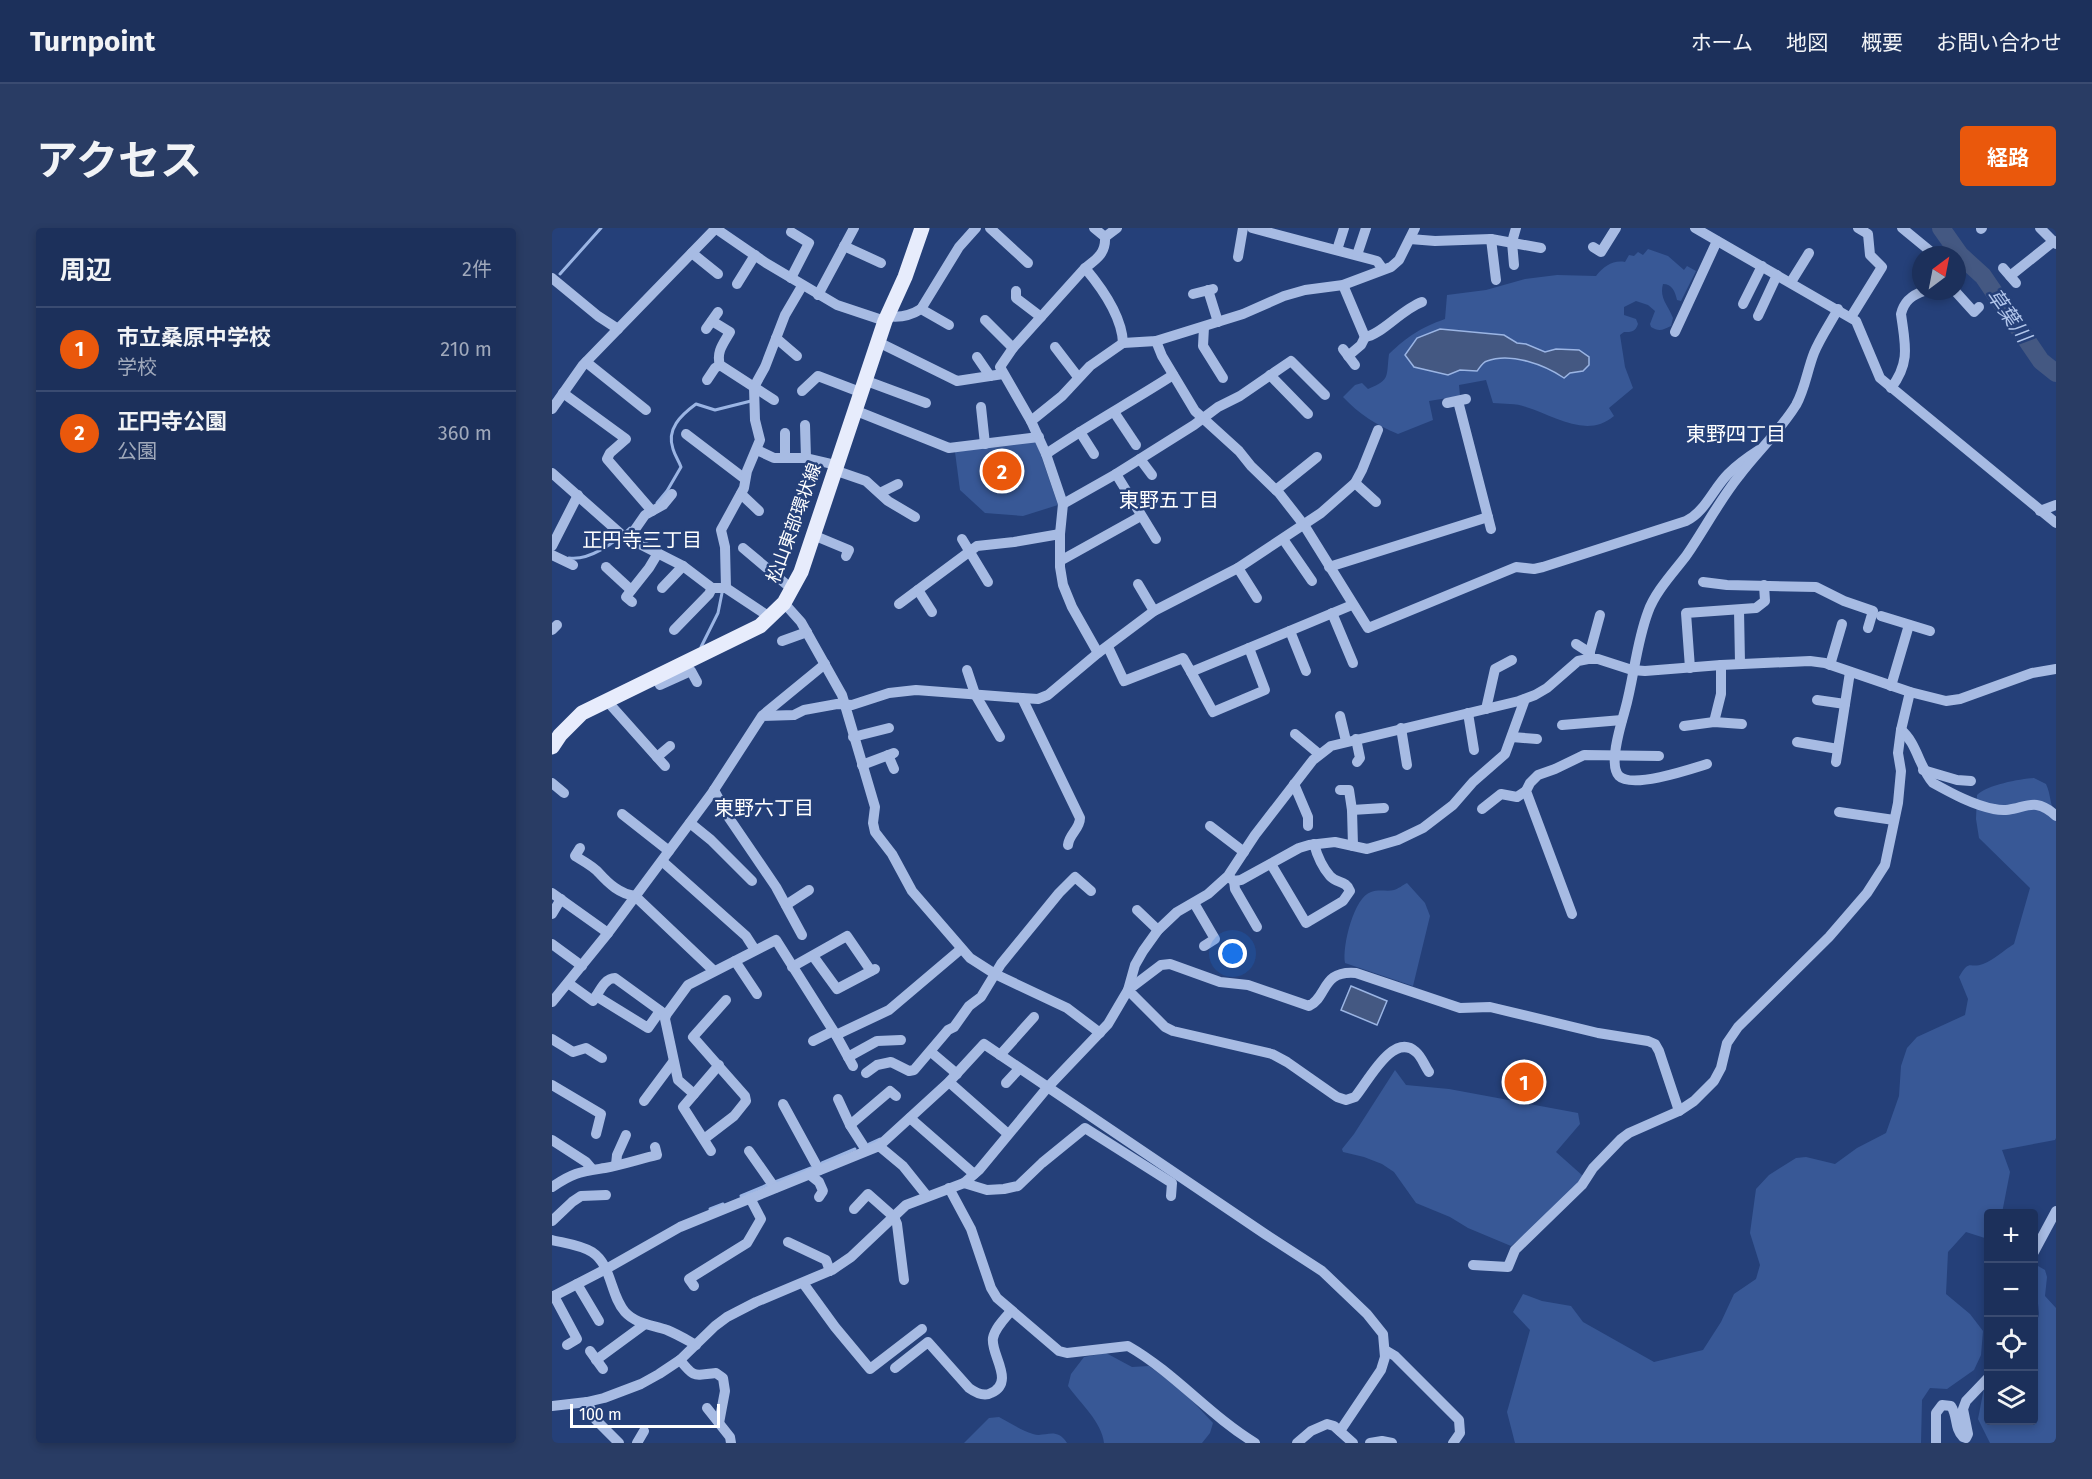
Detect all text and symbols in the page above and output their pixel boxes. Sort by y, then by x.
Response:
text: Turnpoint [30,25,155,58]
text: ホーム [1691,30,1753,56]
text: 地図 [1786,30,1828,56]
text: 概要 [1861,30,1903,56]
text: お問い合わせ [1936,30,2062,56]
button: 経路 [1960,126,2056,186]
text: アクセス [36,136,202,186]
north arrow [1912,246,1966,300]
text: 周辺 [60,255,112,286]
text: 2件 [462,257,492,281]
water label: 草葉川 [1982,284,2037,348]
text: 市立桑原中学校 [117,324,271,351]
text: 1 [75,337,84,361]
text: 210 m [440,337,492,361]
text: 学校 [117,355,157,379]
text: 正円寺公園 [117,408,227,435]
text: 2 [74,421,85,445]
text: 360 m [438,421,492,445]
district label: 東野四丁目 [1686,422,1786,446]
text: 公園 [117,439,157,463]
pin: 2 [982,448,1022,494]
street label: 松山東部環状線 [762,460,826,586]
district label: 東野五丁目 [1119,488,1219,512]
district label: 正円寺三丁目 [582,528,702,552]
district label: 東野六丁目 [714,796,814,820]
your location [1218,939,1247,968]
pin: 1 [1504,1060,1544,1104]
map controls [1984,1209,2038,1425]
button: + [1984,1209,2038,1263]
button: − [1984,1263,2038,1317]
button: locate [1984,1317,2038,1371]
button: layers [1984,1371,2038,1425]
scale bar [570,1401,720,1428]
text: 100 m [579,1405,622,1424]

